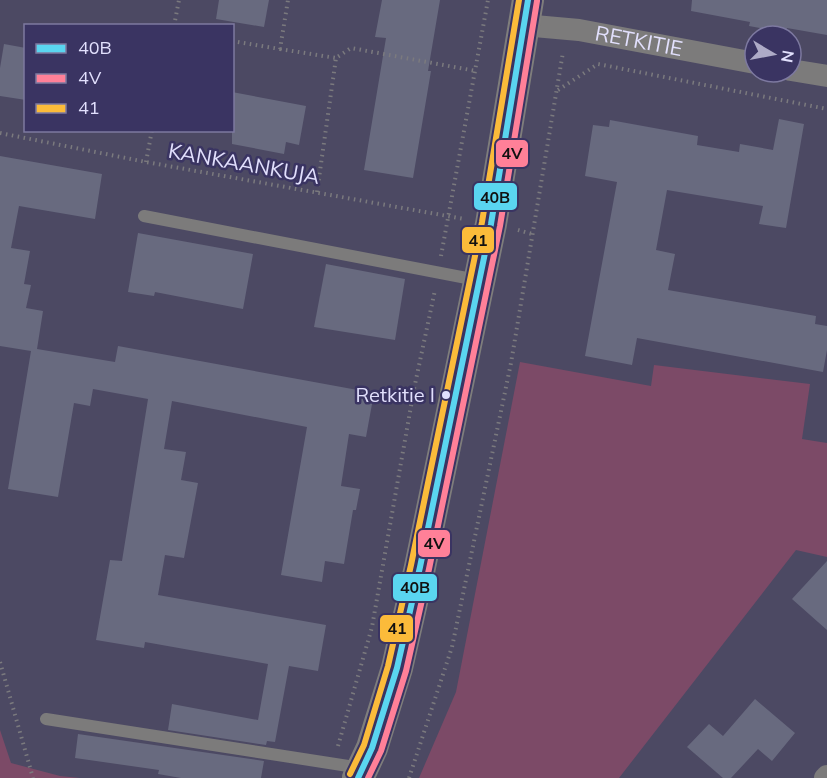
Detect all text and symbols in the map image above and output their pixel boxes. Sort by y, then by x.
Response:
street label: RETKITIE [593,19,685,61]
legend [24,24,234,132]
north arrow [743,24,803,84]
text: 40B [78,36,112,59]
text: N [777,49,799,64]
text: 4V [78,66,102,89]
text: 41 [78,96,100,119]
street label: KANKAANKUJA [166,137,322,189]
line badge: 4V [495,139,529,168]
text: 4V [501,143,523,163]
line badge: 40B [473,182,518,211]
text: 40B [480,187,510,207]
line badge: 41 [461,226,495,254]
text: 41 [468,230,488,250]
place label: Retkitie I [355,382,435,407]
marker: Retkitie I [440,389,452,401]
line badge: 4V [417,529,451,558]
text: 4V [423,533,445,553]
line badge: 40B [392,573,438,602]
text: 40B [400,577,430,597]
line badge: 41 [379,614,414,643]
text: 41 [387,618,407,638]

